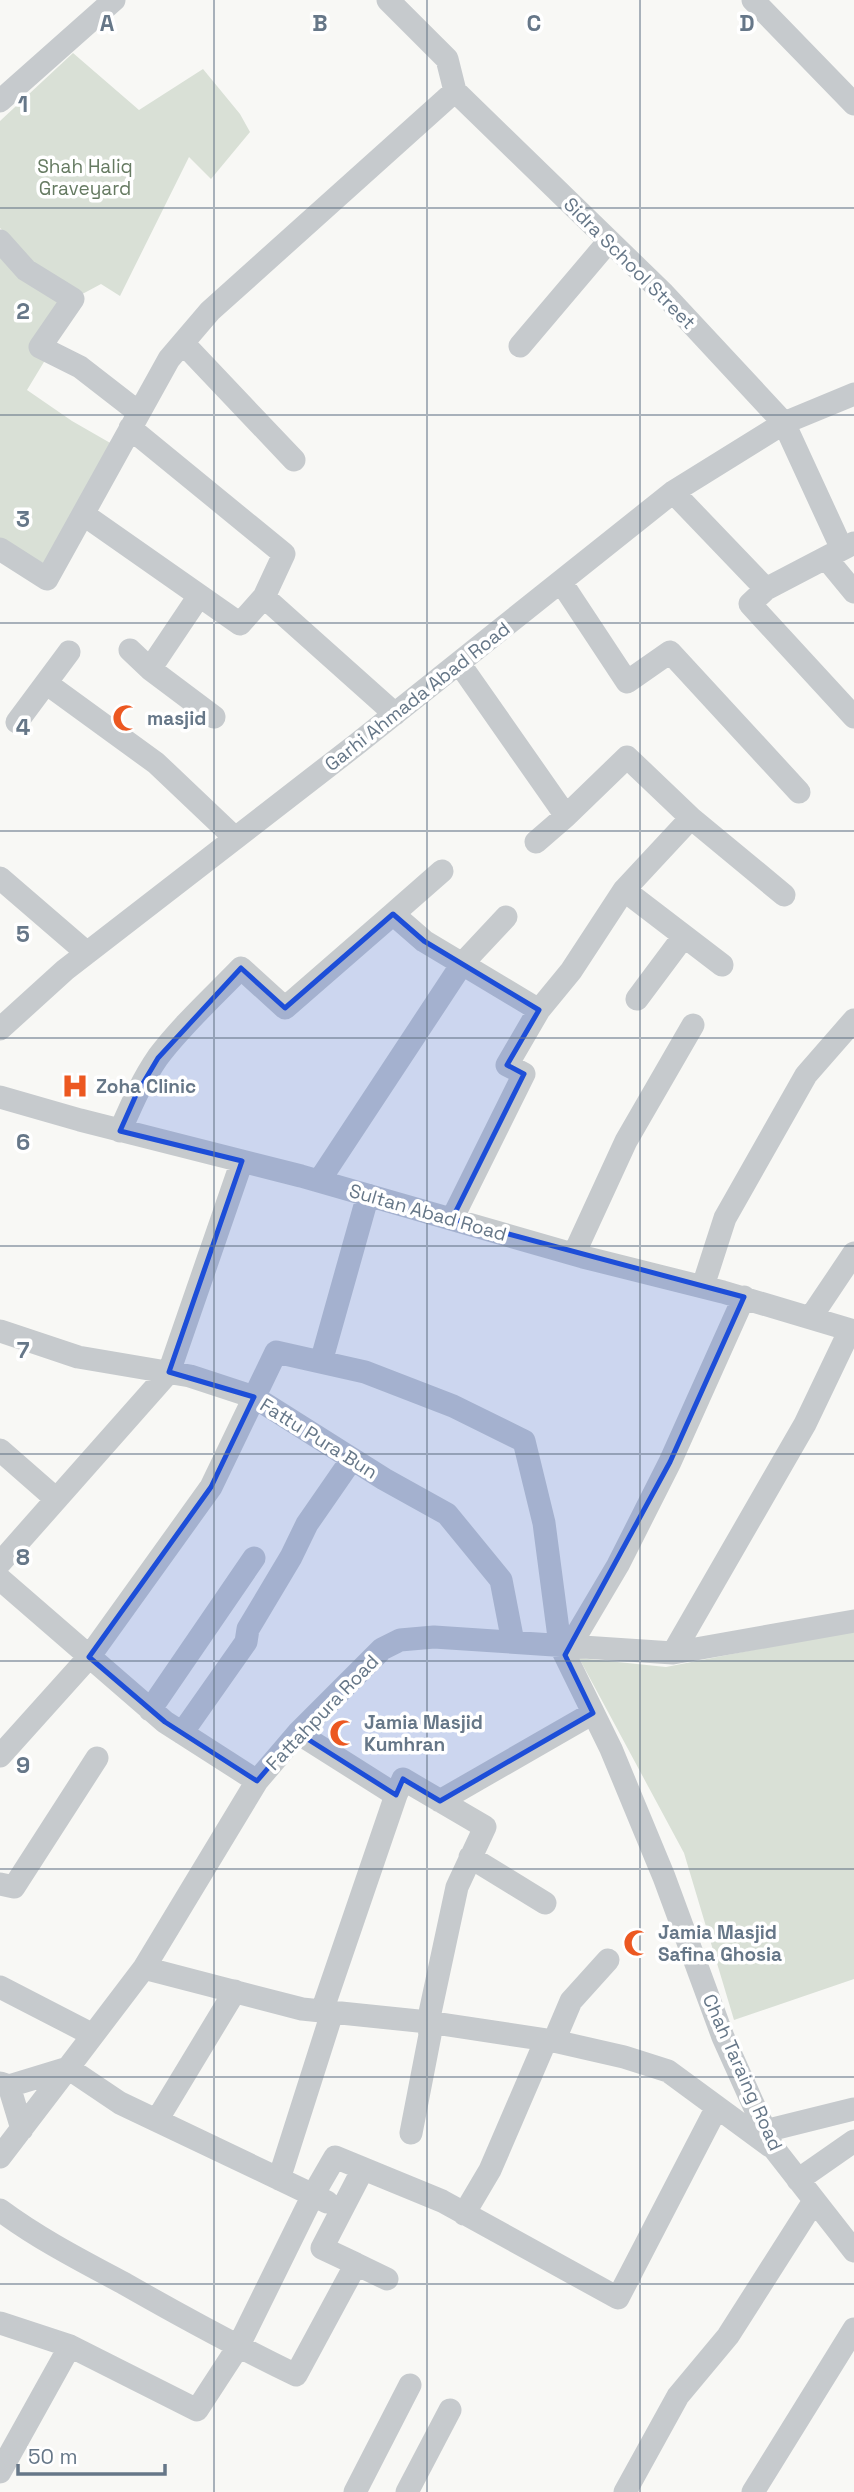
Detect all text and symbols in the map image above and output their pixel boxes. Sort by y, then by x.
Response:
text: A [100,8,115,38]
text: B [312,8,328,38]
text: C [527,8,541,38]
text: D [739,8,755,38]
text: 1 [18,89,28,119]
park label: Shah Haliq Graveyard [37,154,133,201]
street label: Sidra School Street [558,192,701,335]
text: 2 [16,296,30,326]
text: 3 [16,504,30,534]
street label: Garhi Ahmada Abad Road [320,616,515,777]
mosque icon: masjid [111,703,141,733]
place label: masjid [147,706,206,731]
text: 4 [16,712,31,742]
text: 5 [16,919,30,949]
hospital icon: Zoha Clinic [60,1071,90,1101]
place label: Zoha Clinic [96,1074,196,1099]
text: 6 [16,1127,30,1157]
street label: Sultan Abad Road [346,1178,509,1247]
text: 7 [17,1335,30,1365]
street label: Fattu Pura Bun [255,1392,382,1485]
text: 8 [16,1542,30,1572]
street label: Fattahpura Road [261,1649,384,1776]
place label: Jamia Masjid Kumhran [364,1710,483,1757]
mosque icon: Jamia Masjid Kumhran [328,1718,358,1748]
text: 9 [16,1750,30,1780]
place label: Jamia Masjid Safina Ghosia [658,1920,782,1967]
mosque icon: Jamia Masjid Safina Ghosia [622,1928,652,1958]
street label: Chah Taraing Road [697,1990,788,2154]
scale bar [18,2432,164,2476]
text: 50 m [28,2443,78,2470]

